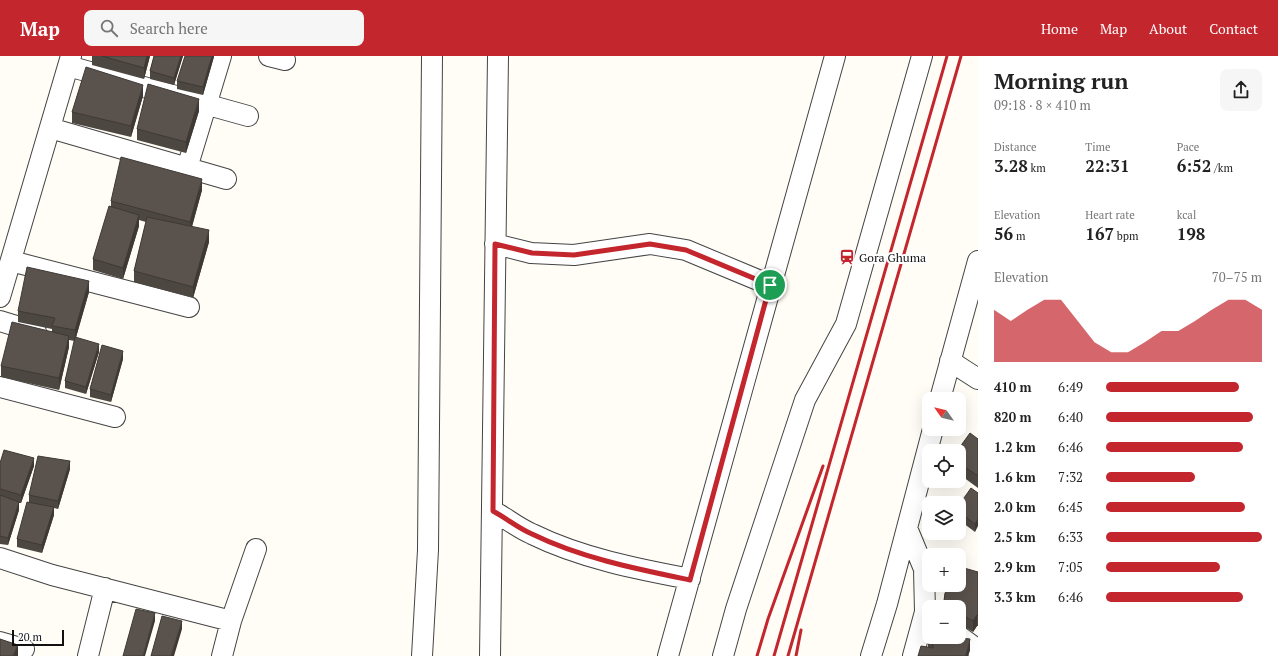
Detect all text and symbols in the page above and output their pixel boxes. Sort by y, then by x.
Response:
search box [84,10,364,46]
text: Map [20,16,60,41]
icon: search [98,17,120,39]
text: Search here [130,18,208,38]
text: Home [1041,19,1078,38]
text: Map [1100,19,1127,38]
text: About [1149,19,1187,38]
text: Contact [1209,19,1258,38]
text: Morning run [994,66,1128,95]
button: share [1220,69,1262,111]
text: 09:18 · 8 × 410 m [994,96,1091,114]
text: Distance [994,140,1037,154]
text: Time [1085,140,1110,154]
text: Pace [1177,140,1199,154]
text: 3.28 [994,154,1028,177]
text: 22:31 [1085,154,1130,177]
text: 6:52 [1177,154,1211,177]
text: km [1028,161,1046,175]
text: /km [1211,161,1233,175]
text: Elevation [994,208,1040,222]
text: Heart rate [1085,208,1135,222]
text: kcal [1177,208,1196,222]
text: 56 [994,222,1013,245]
text: 167 [1085,222,1114,245]
text: 198 [1177,222,1205,245]
text: m [1013,229,1025,243]
text: bpm [1114,229,1139,243]
station icon: Gora Ghuma [838,248,856,266]
place label: Gora Ghuma [859,250,926,265]
pin [753,268,787,302]
text: Elevation [994,268,1049,286]
text: 70–75 m [1212,268,1262,286]
icon: arrive [759,274,781,296]
text: 410 m [994,378,1032,396]
text: 6:49 [1058,378,1083,396]
north arrow [922,392,966,436]
map controls [922,392,966,644]
text: 820 m [994,408,1032,426]
text: 6:40 [1058,408,1083,426]
text: 1.2 km [994,438,1036,456]
text: 6:46 [1058,438,1083,456]
button: locate [922,444,966,488]
text: 1.6 km [994,468,1036,486]
text: 7:32 [1058,468,1083,486]
button: layers [922,496,966,540]
text: 2.0 km [994,498,1036,516]
text: 6:45 [1058,498,1083,516]
text: 2.5 km [994,528,1036,546]
text: 6:33 [1058,528,1083,546]
button: + [922,548,966,592]
text: 2.9 km [994,558,1036,576]
text: 7:05 [1058,558,1083,576]
text: 3.3 km [994,588,1036,606]
text: 6:46 [1058,588,1083,606]
button: − [922,600,966,644]
scale bar [12,628,64,647]
text: 20 m [18,630,42,644]

